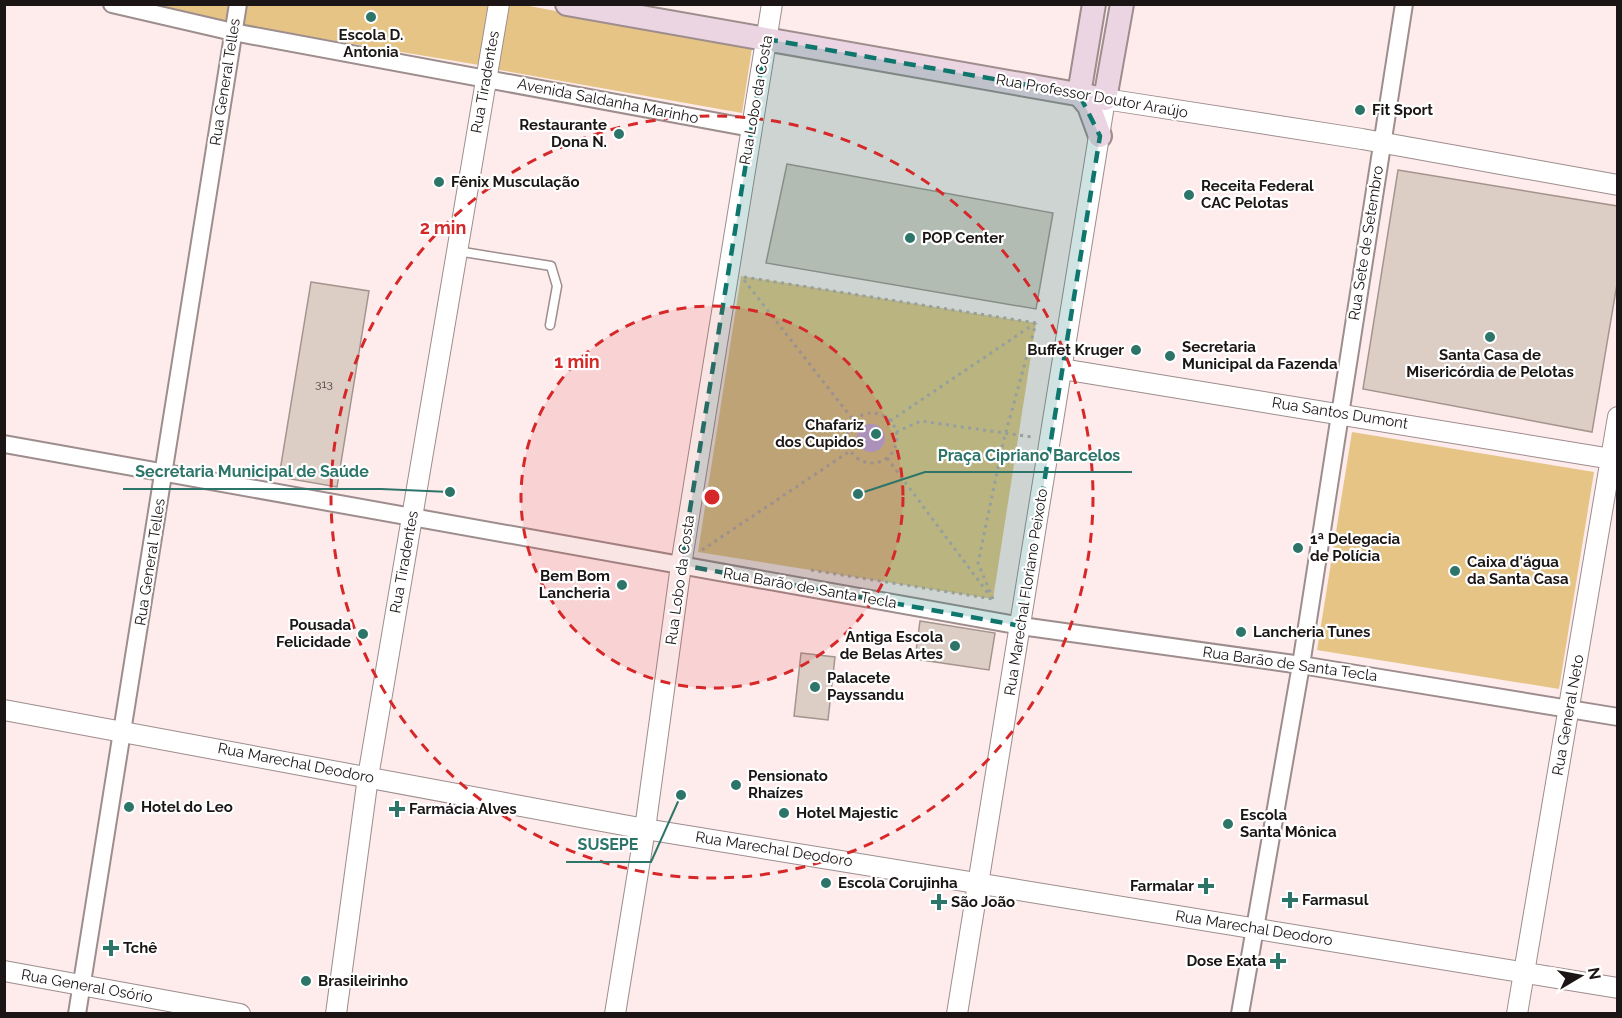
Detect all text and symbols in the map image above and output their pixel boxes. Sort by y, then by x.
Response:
marker: Escola D. Antonia [364,10,378,24]
street label: Rua General Telles [206,17,244,147]
place label: Escola D. Antonia [339,26,403,61]
street label: Rua Tiradentes [467,29,503,135]
street label: Rua Lobo da Costa [736,34,776,166]
street label: Rua Professor Doutor Araújo [995,70,1190,122]
street label: Avenida Saldanha Marinho [516,75,700,127]
place label: Fit Sport [1372,101,1433,119]
marker: Fit Sport [1353,103,1367,117]
place label: Restaurante Dona N. [519,116,607,151]
marker: Restaurante Dona N. [612,127,626,141]
street label: Rua Sete de Setembro [1345,164,1387,322]
place label: Fênix Musculação [451,173,580,191]
marker: Fênix Musculação [432,175,446,189]
place label: Receita Federal CAC Pelotas [1201,177,1314,212]
marker: Receita Federal CAC Pelotas [1182,188,1196,202]
text: 2 min [420,217,466,238]
place label: POP Center [922,229,1004,247]
marker: POP Center [903,231,917,245]
marker: Santa Casa de Misericórdia de Pelotas [1483,330,1497,344]
place label: Secretaria Municipal da Fazenda [1182,338,1338,373]
place label: Buffet Kruger [1027,341,1124,359]
marker: Buffet Kruger [1129,343,1143,357]
place label: Santa Casa de Misericórdia de Pelotas [1406,346,1574,381]
marker: Secretaria Municipal da Fazenda [1163,349,1177,363]
text: 1 min [554,351,600,372]
house number: 313 [315,377,333,391]
street label: Rua Santos Dumont [1271,393,1409,433]
place label: Chafariz dos Cupidos [775,416,864,451]
marker: Chafariz dos Cupidos [869,427,883,441]
callout: Praça Cipriano Barcelos [925,438,1132,472]
text: Praça Cipriano Barcelos [938,446,1120,465]
callout: Secretaria Municipal de Saúde [123,455,381,489]
text: Secretaria Municipal de Saúde [135,462,369,481]
centre of rings [702,487,722,507]
street label: Rua Marechal Floriano Peixoto [1001,487,1051,697]
street label: Rua General Telles [131,497,169,627]
street label: Rua Tiradentes [386,509,422,615]
street label: Rua Lobo da Costa [662,514,698,646]
place label: 1ª Delegacia de Polícia [1310,530,1401,565]
marker: 1ª Delegacia de Polícia [1291,541,1305,555]
place label: Caixa d'água da Santa Casa [1467,553,1569,588]
street label: Rua Barão de Santa Tecla [722,564,898,612]
marker: Caixa d'água da Santa Casa [1448,564,1462,578]
place label: Bem Bom Lancheria [539,567,610,602]
marker: Bem Bom Lancheria [615,578,629,592]
place label: Pousada Felicidade [276,616,351,651]
place label: Lancheria Tunes [1253,623,1370,641]
marker: Lancheria Tunes [1234,625,1248,639]
marker: Pousada Felicidade [356,627,370,641]
place label: Antiga Escola de Belas Artes [840,628,943,663]
marker: Antiga Escola de Belas Artes [948,639,962,653]
street label: Rua Barão de Santa Tecla [1202,643,1378,685]
street label: Rua General Neto [1548,653,1588,777]
place label: Palacete Payssandu [827,669,904,704]
marker: Palacete Payssandu [808,680,822,694]
street label: Rua Marechal Deodoro [216,739,376,787]
place label: Pensionato Rhaízes [748,767,828,802]
marker: Pensionato Rhaízes [729,778,743,792]
place label: Hotel do Leo [141,798,233,816]
marker: Hotel do Leo [122,800,136,814]
place label: Farmácia Alves [409,800,517,818]
marker: Farmácia Alves [390,802,404,816]
place label: Hotel Majestic [796,804,899,822]
marker: Hotel Majestic [777,806,791,820]
place label: Escola Santa Mônica [1240,806,1337,841]
marker: Escola Santa Mônica [1221,817,1235,831]
callout: SUSEPE [566,828,651,862]
street label: Rua Marechal Deodoro [694,828,854,870]
text: SUSEPE [578,835,639,854]
place label: Escola Corujinha [838,874,958,892]
marker: Escola Corujinha [819,876,833,890]
place label: Farmalar [1130,877,1194,895]
marker: Farmalar [1199,879,1213,893]
place label: Farmasul [1302,891,1369,909]
place label: São João [951,893,1015,911]
marker: Farmasul [1283,893,1297,907]
marker: São João [932,895,946,909]
street label: Rua Marechal Deodoro [1174,907,1334,949]
place label: Tchê [123,939,157,957]
marker: Tchê [104,941,118,955]
north arrow [1550,946,1610,1006]
place label: Dose Exata [1186,952,1266,970]
marker: Dose Exata [1271,954,1285,968]
street label: Rua General Osório [20,966,154,1006]
text: N [1584,966,1605,981]
place label: Brasileirinho [318,972,408,990]
marker: Brasileirinho [299,974,313,988]

